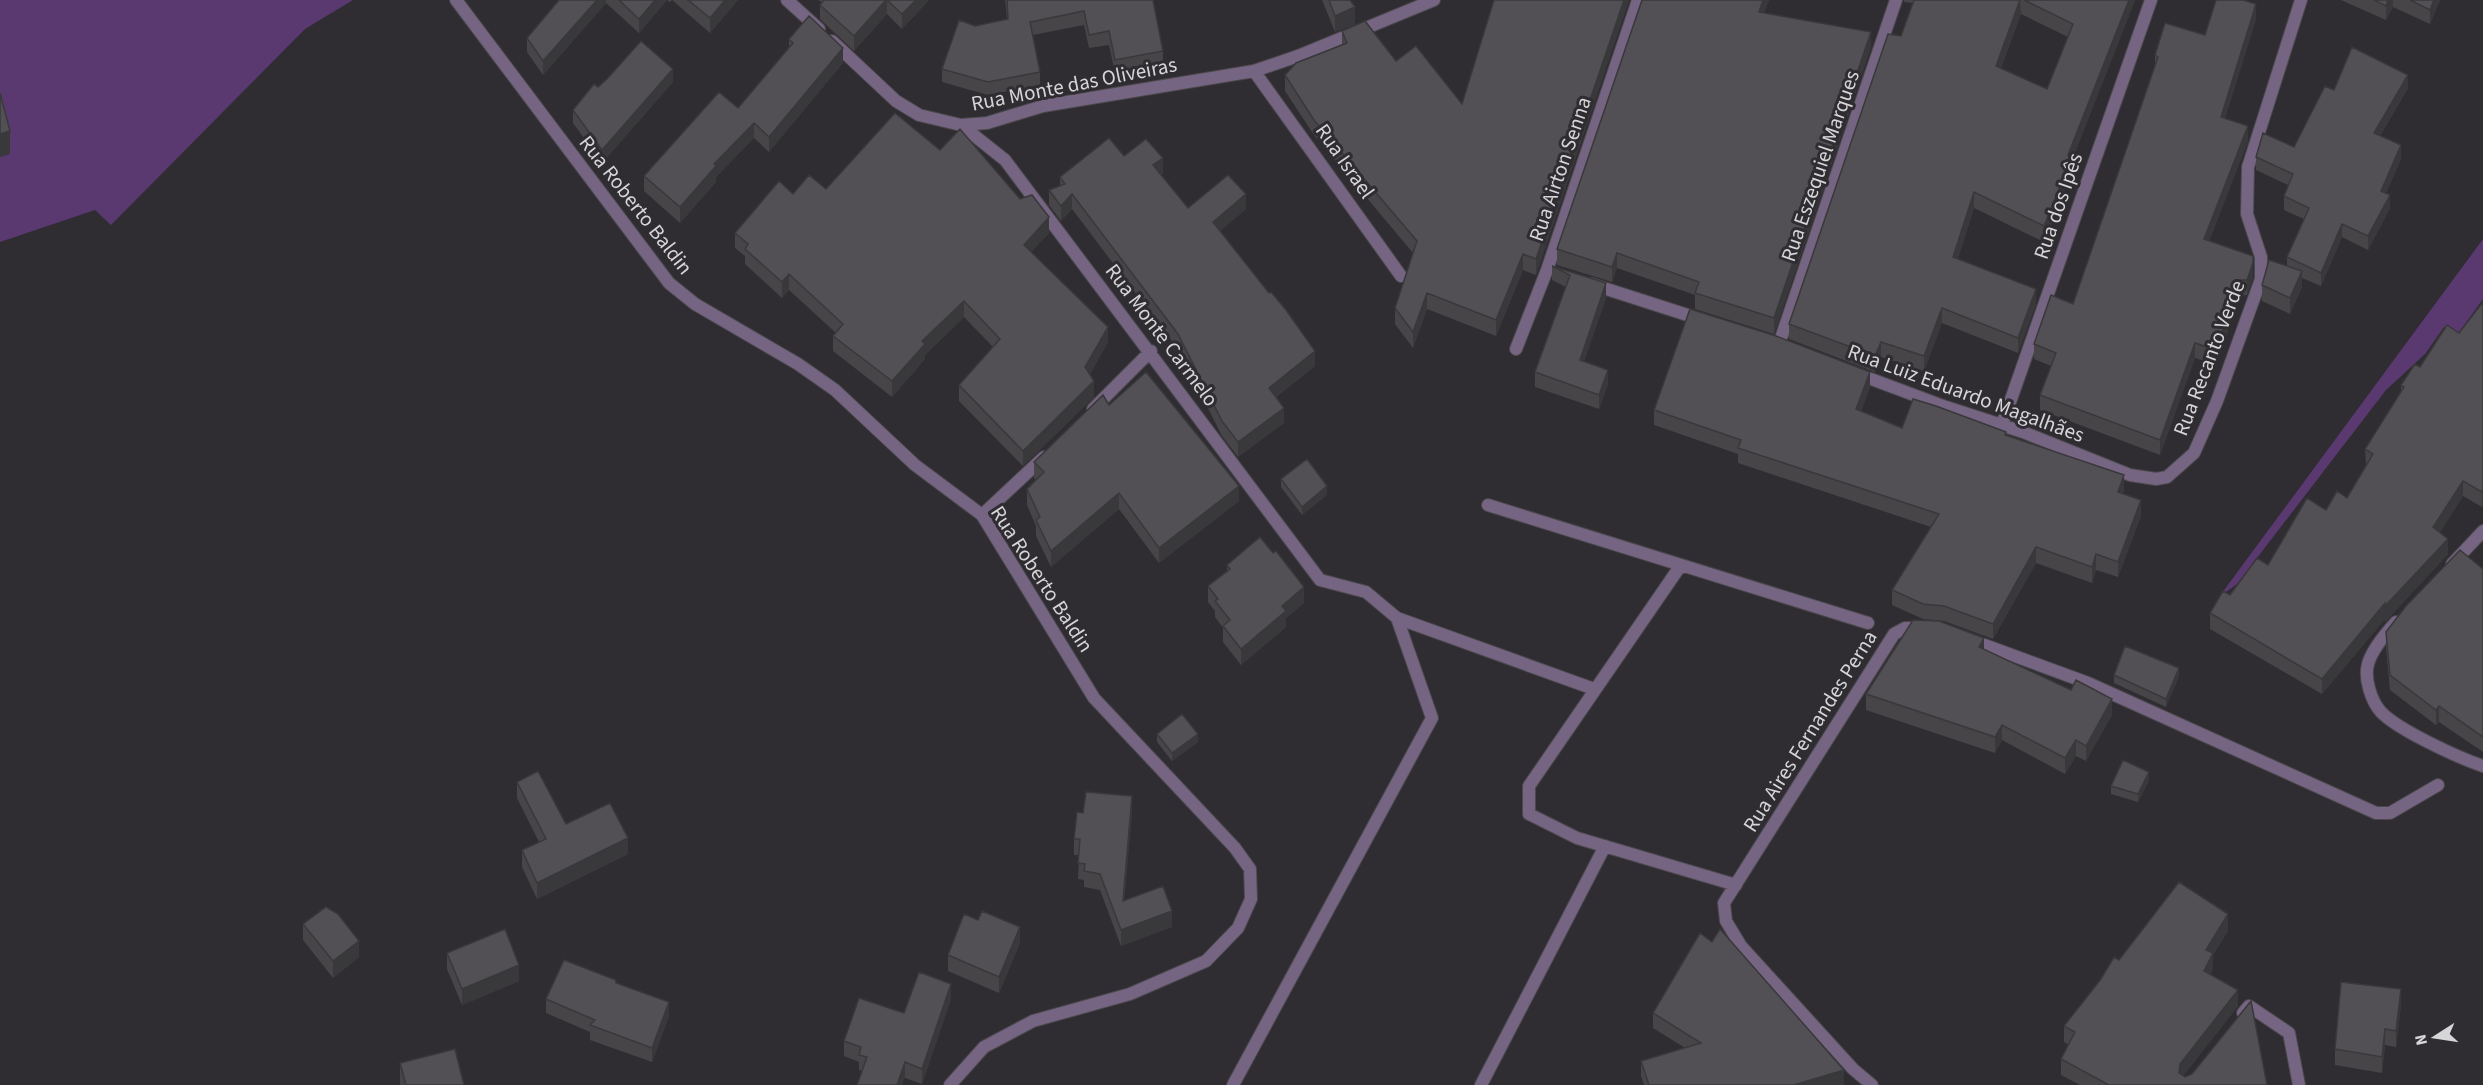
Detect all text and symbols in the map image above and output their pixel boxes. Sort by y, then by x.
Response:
street label: Rua Monte das Oliveiras [969,49,1180,119]
street label: Rua Eszequiel Marques [1773,66,1867,266]
street label: Rua Airton Senna [1521,93,1599,245]
street label: Rua Israel [1308,117,1382,205]
street label: Rua Roberto Baldin [572,129,700,281]
street label: Rua dos Ipês [2026,149,2090,263]
street label: Rua Monte Carmelo [1098,257,1226,413]
street label: Rua Recanto Verde [2166,276,2252,440]
street label: Rua Luiz Eduardo Magalhães [1843,336,2089,450]
street label: Rua Roberto Baldin [983,500,1101,658]
street label: Rua Aires Fernandes Perna [1736,624,1884,838]
north arrow [2405,1007,2465,1067]
text: N [2409,1032,2433,1047]

